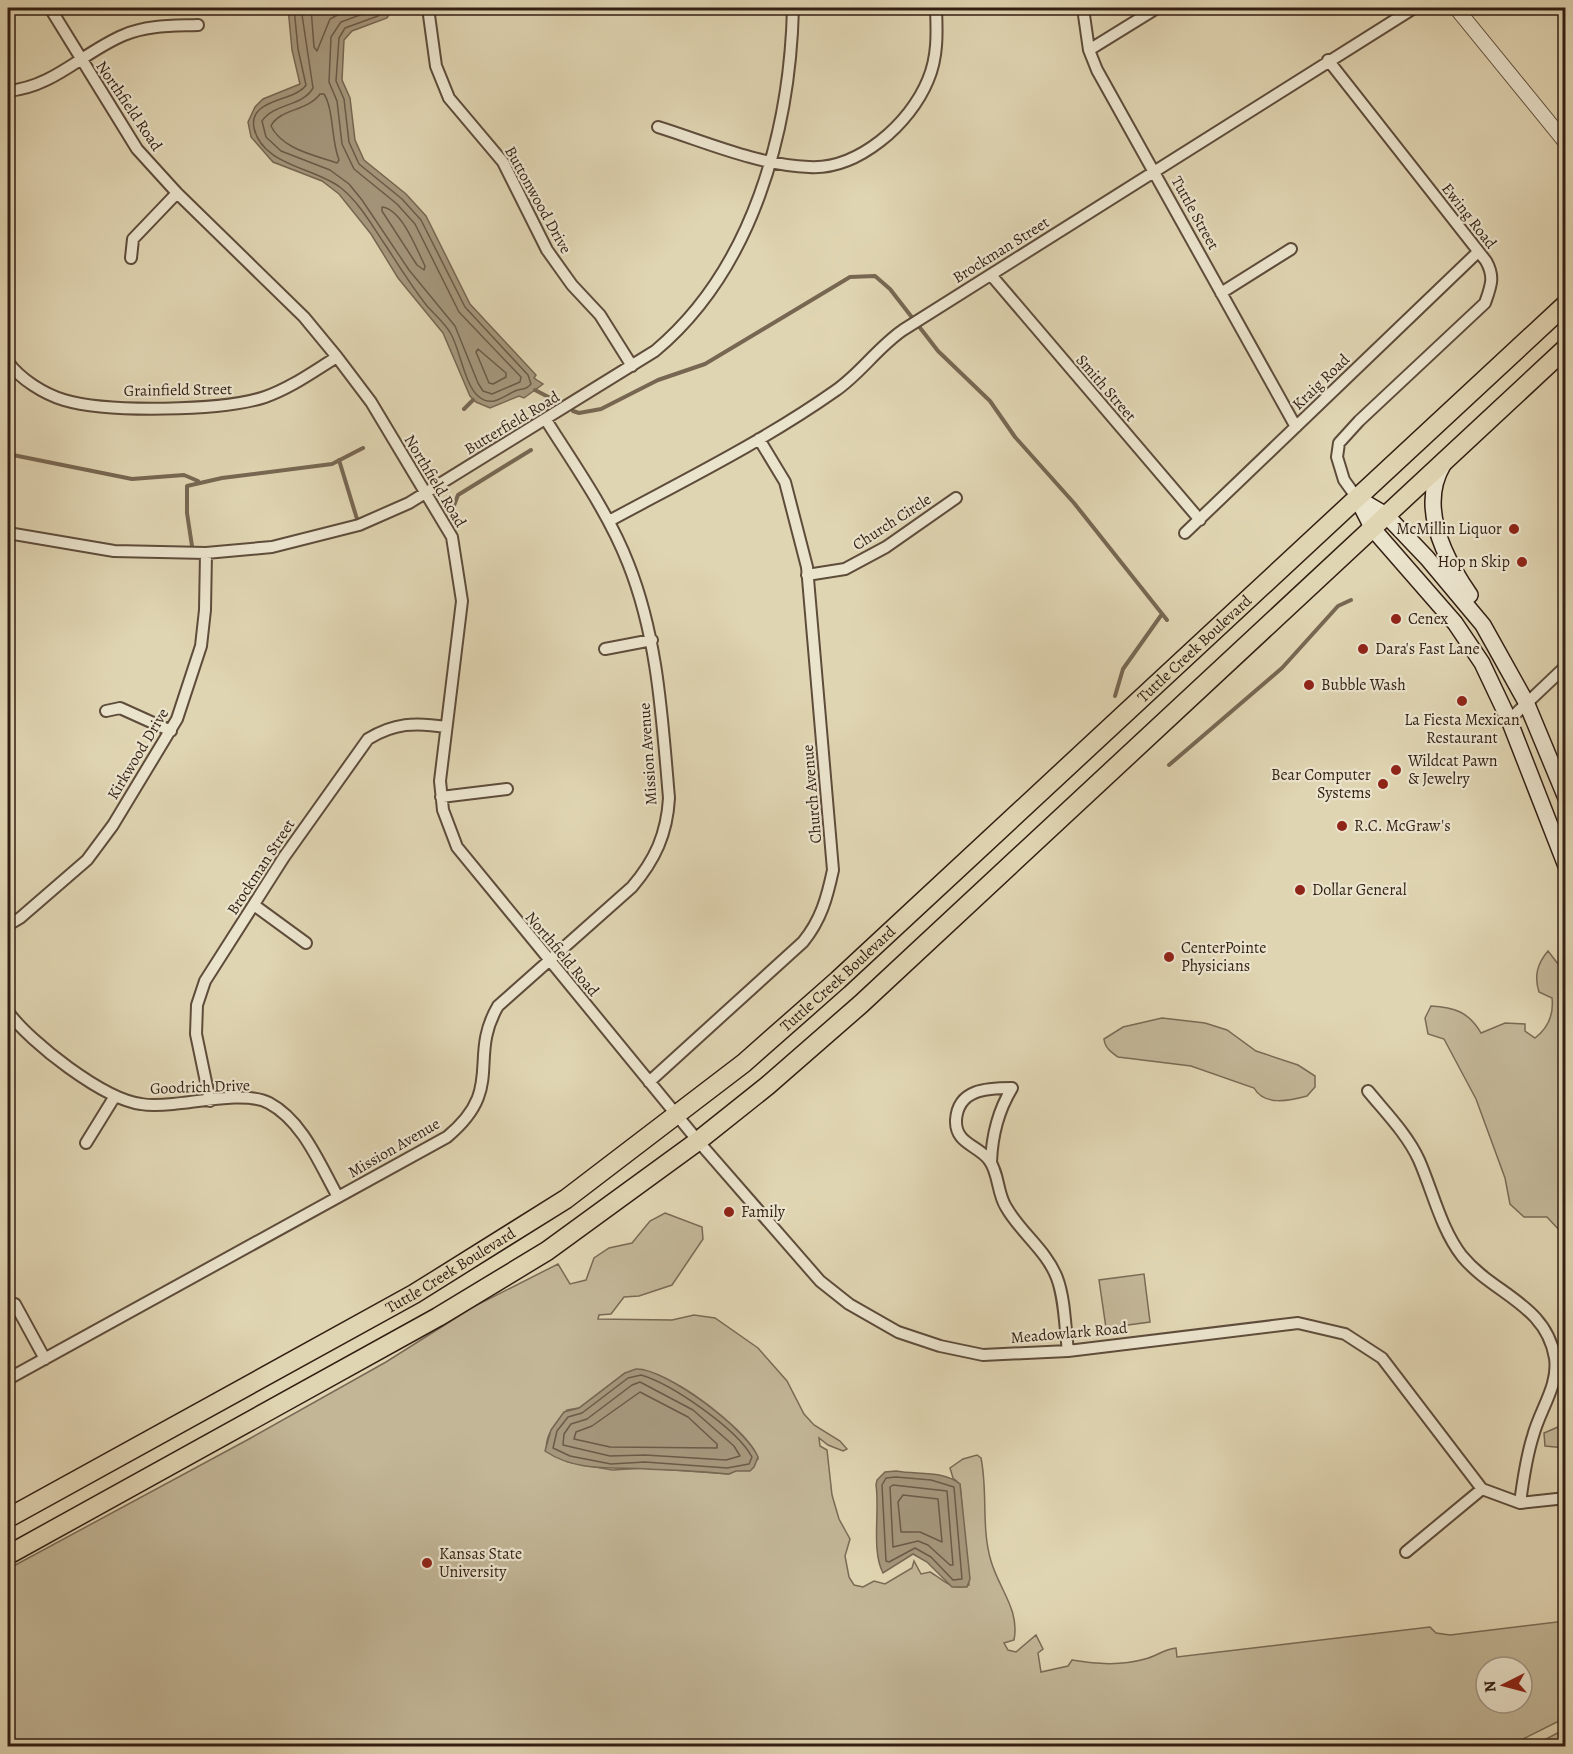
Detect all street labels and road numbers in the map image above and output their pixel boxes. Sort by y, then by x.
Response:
street label: Northfield Road [91,56,168,156]
street label: Buttonwood Drive [499,142,577,258]
street label: Tuttle Street [1166,172,1224,254]
street label: Ewing Road [1436,178,1502,254]
street label: Brockman Street [948,211,1054,289]
street label: Kraig Road [1287,349,1355,415]
street label: Smith Street [1071,350,1141,426]
street label: Grainfield Street [124,378,232,402]
street label: Butterfield Road [460,386,564,460]
street label: Northfield Road [399,430,472,532]
street label: Church Circle [848,488,936,556]
street label: Tuttle Creek Boulevard [1133,590,1257,708]
street label: Mission Avenue [633,702,663,806]
street label: Kirkwood Drive [102,704,174,804]
street label: Church Avenue [797,744,827,844]
street label: Brockman Street [222,815,300,919]
street label: Northfield Road [520,907,604,1001]
street label: Tuttle Creek Boulevard [775,921,901,1037]
street label: Goodrich Drive [150,1074,250,1100]
street label: Mission Avenue [344,1113,444,1183]
street label: Tuttle Creek Boulevard [381,1222,520,1319]
street label: Meadowlark Road [1010,1317,1129,1349]

